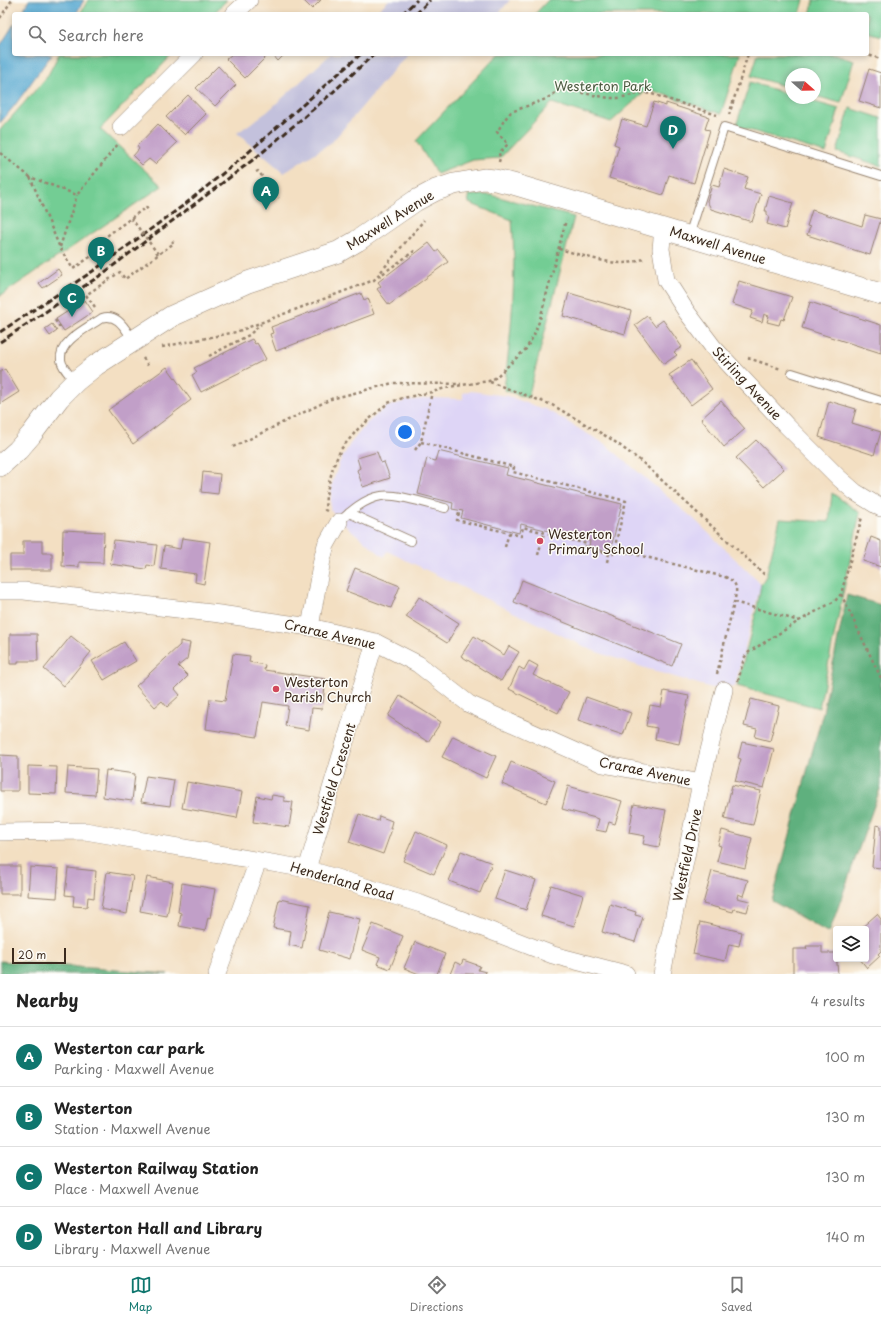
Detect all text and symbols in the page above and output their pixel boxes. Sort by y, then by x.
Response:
search box [12,12,869,56]
icon: search [26,23,48,45]
text: Search here [58,23,144,46]
north arrow [785,68,821,104]
park label: Westerton Park [554,76,652,95]
pin: D [660,116,686,149]
pin: A [253,177,279,210]
street label: Maxwell Avenue [342,185,437,254]
street label: Maxwell Avenue [668,221,769,268]
pin: B [88,237,114,270]
pin: C [59,284,85,317]
street label: Stirling Avenue [708,342,786,424]
your location [395,422,415,442]
place label: Westerton Primary School [548,524,644,558]
marker: Westerton Primary School [535,536,545,546]
street label: Crarae Avenue [282,614,378,653]
place label: Westerton Parish Church [284,672,372,706]
marker: Westerton Parish Church [271,684,281,694]
street label: Westfield Crescent [307,720,360,837]
street label: Crarae Avenue [597,751,693,790]
street label: Westfield Drive [667,807,706,903]
street label: Henderland Road [288,857,396,904]
map controls [833,926,869,962]
button: layers [833,926,869,962]
scale bar [12,946,66,965]
text: 20 m [18,946,46,963]
text: Nearby [16,987,78,1013]
text: 4 results [811,991,865,1010]
text: Westerton car park [54,1036,205,1059]
text: A [24,1047,34,1066]
text: 100 m [825,1047,865,1066]
text: Parking · Maxwell Avenue [54,1059,214,1078]
text: Westerton [54,1096,133,1119]
text: B [25,1107,33,1126]
text: 130 m [826,1107,865,1126]
text: Station · Maxwell Avenue [54,1119,211,1138]
text: Westerton Railway Station [54,1156,259,1179]
text: C [24,1167,34,1186]
text: 130 m [826,1167,865,1186]
text: Place · Maxwell Avenue [54,1179,199,1198]
text: Westerton Hall and Library [54,1216,262,1239]
text: D [24,1227,34,1246]
text: 140 m [826,1227,865,1246]
text: Library · Maxwell Avenue [54,1239,210,1258]
tab: Map [129,1274,152,1315]
tab: Directions [410,1274,463,1315]
tab: Saved [721,1274,752,1315]

